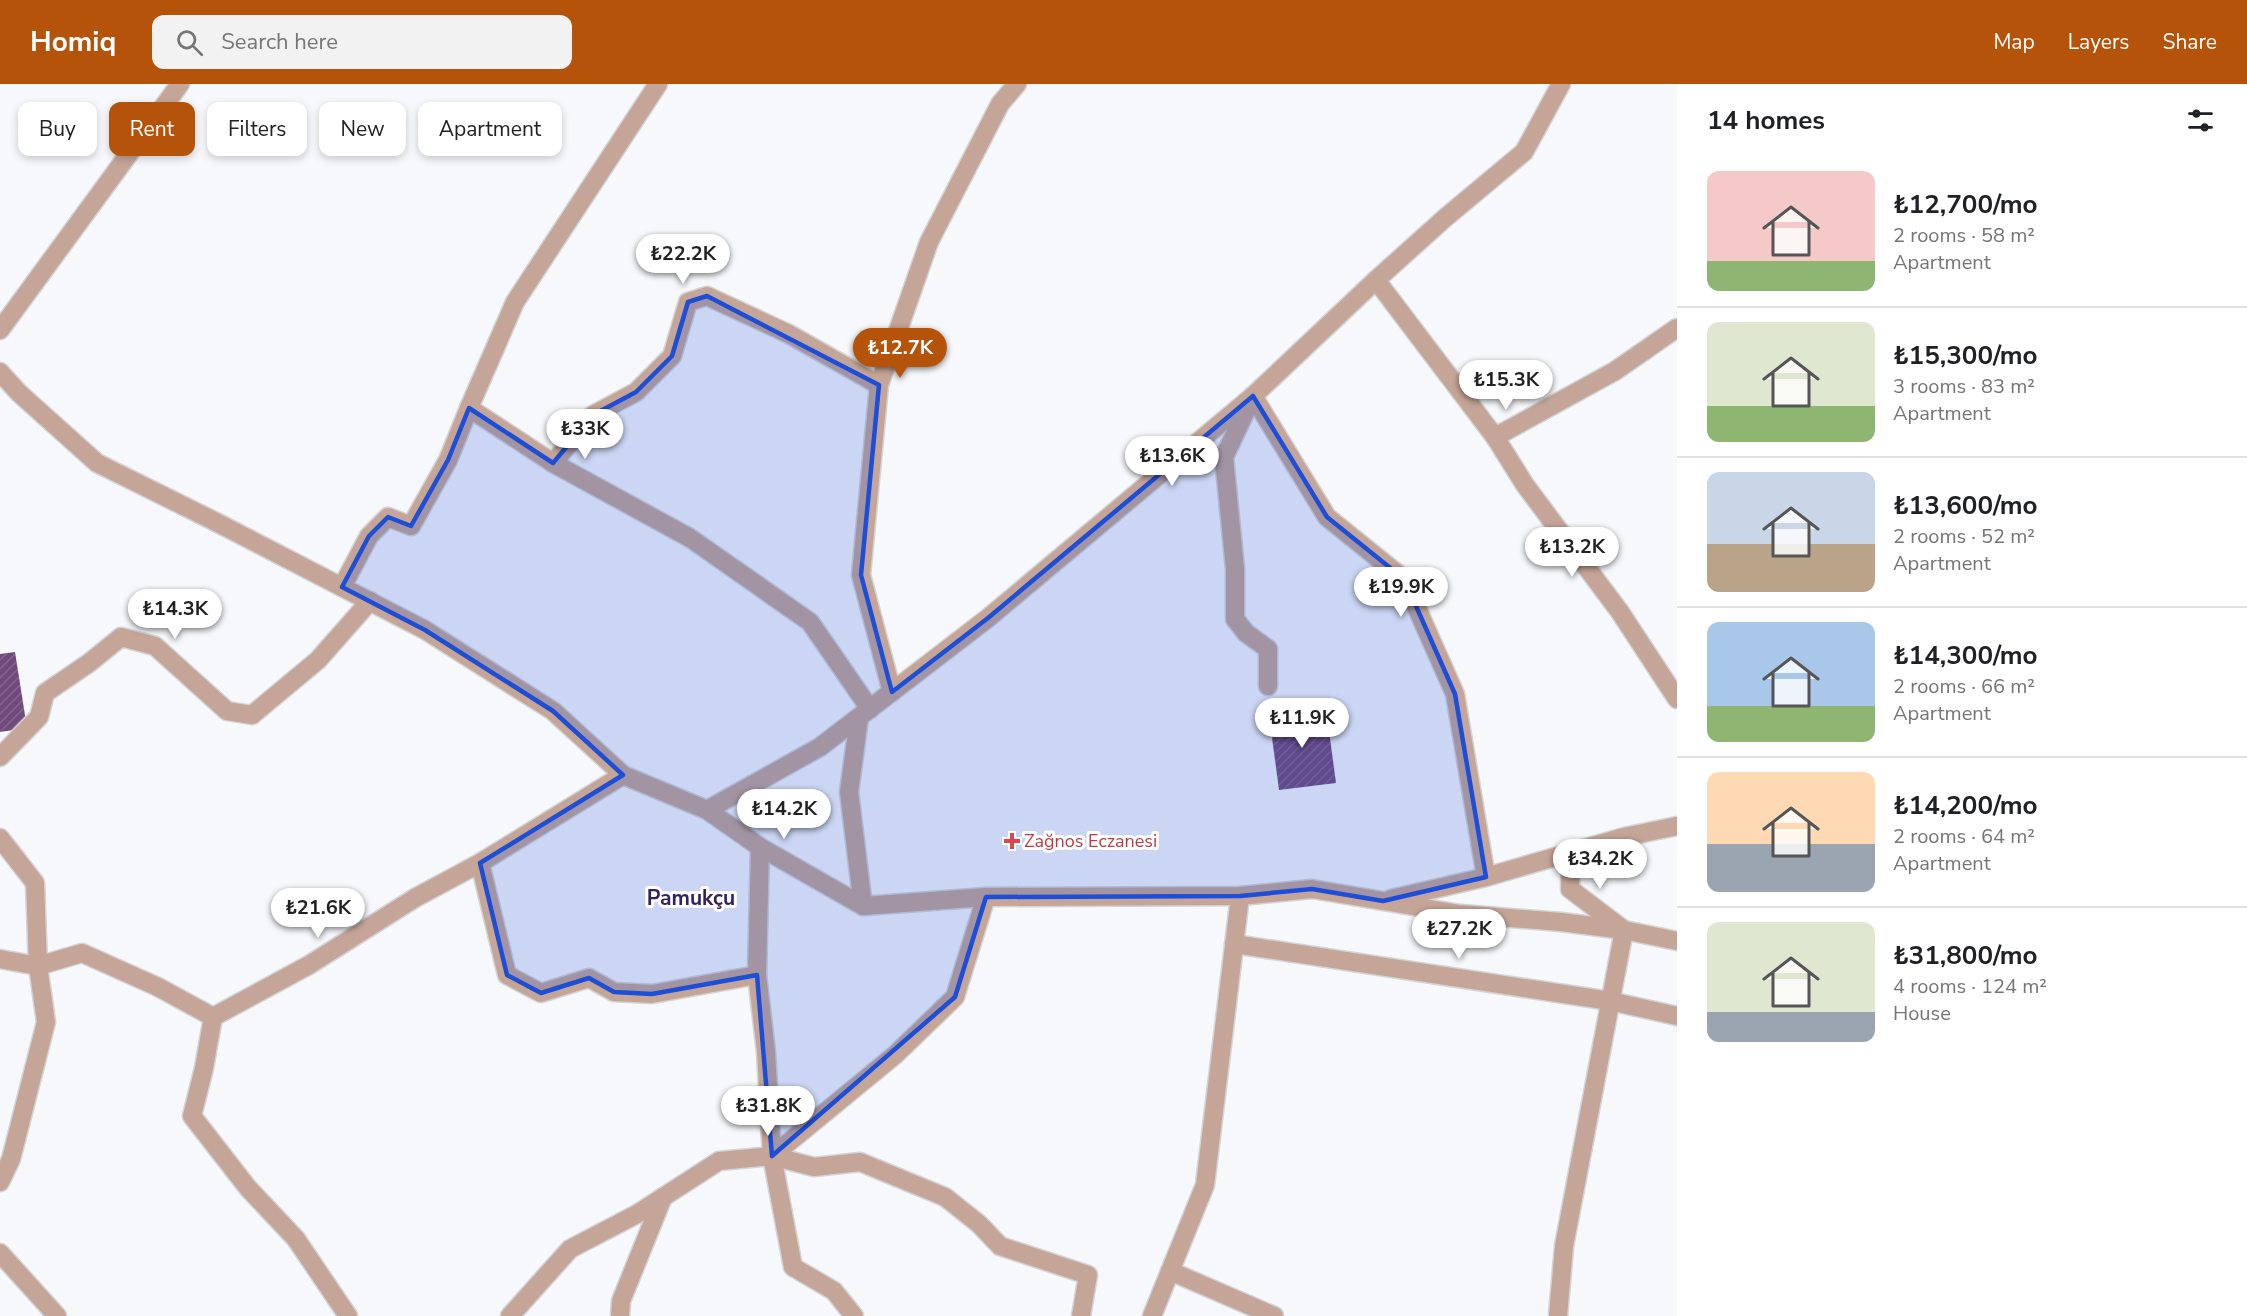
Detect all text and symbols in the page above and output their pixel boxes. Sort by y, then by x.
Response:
search box [152,15,572,69]
text: Homiq [30,23,116,61]
icon: search [173,26,206,59]
text: Search here [221,27,338,57]
text: Map [1993,28,2035,56]
text: Layers [2068,28,2129,56]
text: Share [2162,28,2217,56]
chip: Buy [18,102,97,156]
chip: Rent [109,102,195,156]
chip: Filters [207,102,307,156]
chip: New [319,102,406,156]
chip: Apartment [418,102,562,156]
text: 14 homes [1707,103,1825,138]
icon: filters [2184,104,2217,137]
text: ₺12,700/mo [1893,187,2037,222]
icon: home [1755,195,1827,267]
text: 2 rooms · 58 m² [1893,222,2035,249]
pin: ₺22.2K [634,234,732,285]
text: ₺22.2K [650,240,716,267]
text: Apartment [1893,249,1991,276]
pin: ₺12.7K [851,328,949,379]
text: ₺12.7K [867,334,933,361]
text: ₺15,300/mo [1893,338,2037,373]
icon: home [1755,346,1827,418]
pin: ₺15.3K [1457,360,1555,411]
text: ₺15.3K [1473,366,1539,393]
text: 3 rooms · 83 m² [1893,373,2035,400]
text: Apartment [1893,400,1991,427]
pin: ₺33K [549,409,621,460]
text: ₺33K [560,415,610,442]
pin: ₺13.6K [1123,436,1221,487]
text: ₺13.6K [1139,442,1205,469]
text: ₺13,600/mo [1893,488,2037,523]
icon: home [1755,496,1827,568]
text: 2 rooms · 52 m² [1893,523,2035,550]
pin: ₺13.2K [1523,527,1621,578]
text: ₺13.2K [1539,533,1605,560]
text: Apartment [1893,550,1991,577]
pin: ₺19.9K [1352,567,1450,618]
text: ₺19.9K [1368,573,1434,600]
pin: ₺14.3K [126,589,224,640]
text: ₺14.3K [142,595,208,622]
text: ₺14,300/mo [1893,638,2037,673]
icon: home [1755,646,1827,718]
text: 2 rooms · 66 m² [1893,673,2035,700]
pin: ₺11.9K [1253,698,1351,749]
text: Apartment [1893,700,1991,727]
text: ₺11.9K [1269,704,1335,731]
text: ₺14,200/mo [1893,788,2037,823]
pin: ₺14.2K [735,789,833,840]
text: ₺14.2K [751,795,817,822]
icon: home [1755,796,1827,868]
text: 2 rooms · 64 m² [1893,823,2035,850]
place label: Zağnos Eczanesi [1024,829,1157,853]
marker: Zağnos Eczanesi [1005,834,1019,848]
pin: ₺34.2K [1551,839,1649,890]
text: ₺34.2K [1567,845,1633,872]
text: Apartment [1893,850,1991,877]
district label: Pamukçu [647,884,735,912]
pin: ₺21.6K [269,888,367,939]
text: ₺21.6K [285,894,351,921]
pin: ₺27.2K [1410,909,1508,960]
text: ₺27.2K [1426,915,1492,942]
text: ₺31,800/mo [1893,938,2037,973]
icon: home [1755,946,1827,1018]
text: 4 rooms · 124 m² [1893,973,2047,1000]
text: House [1893,1000,1951,1027]
pin: ₺31.8K [719,1086,817,1137]
text: ₺31.8K [735,1092,801,1119]

